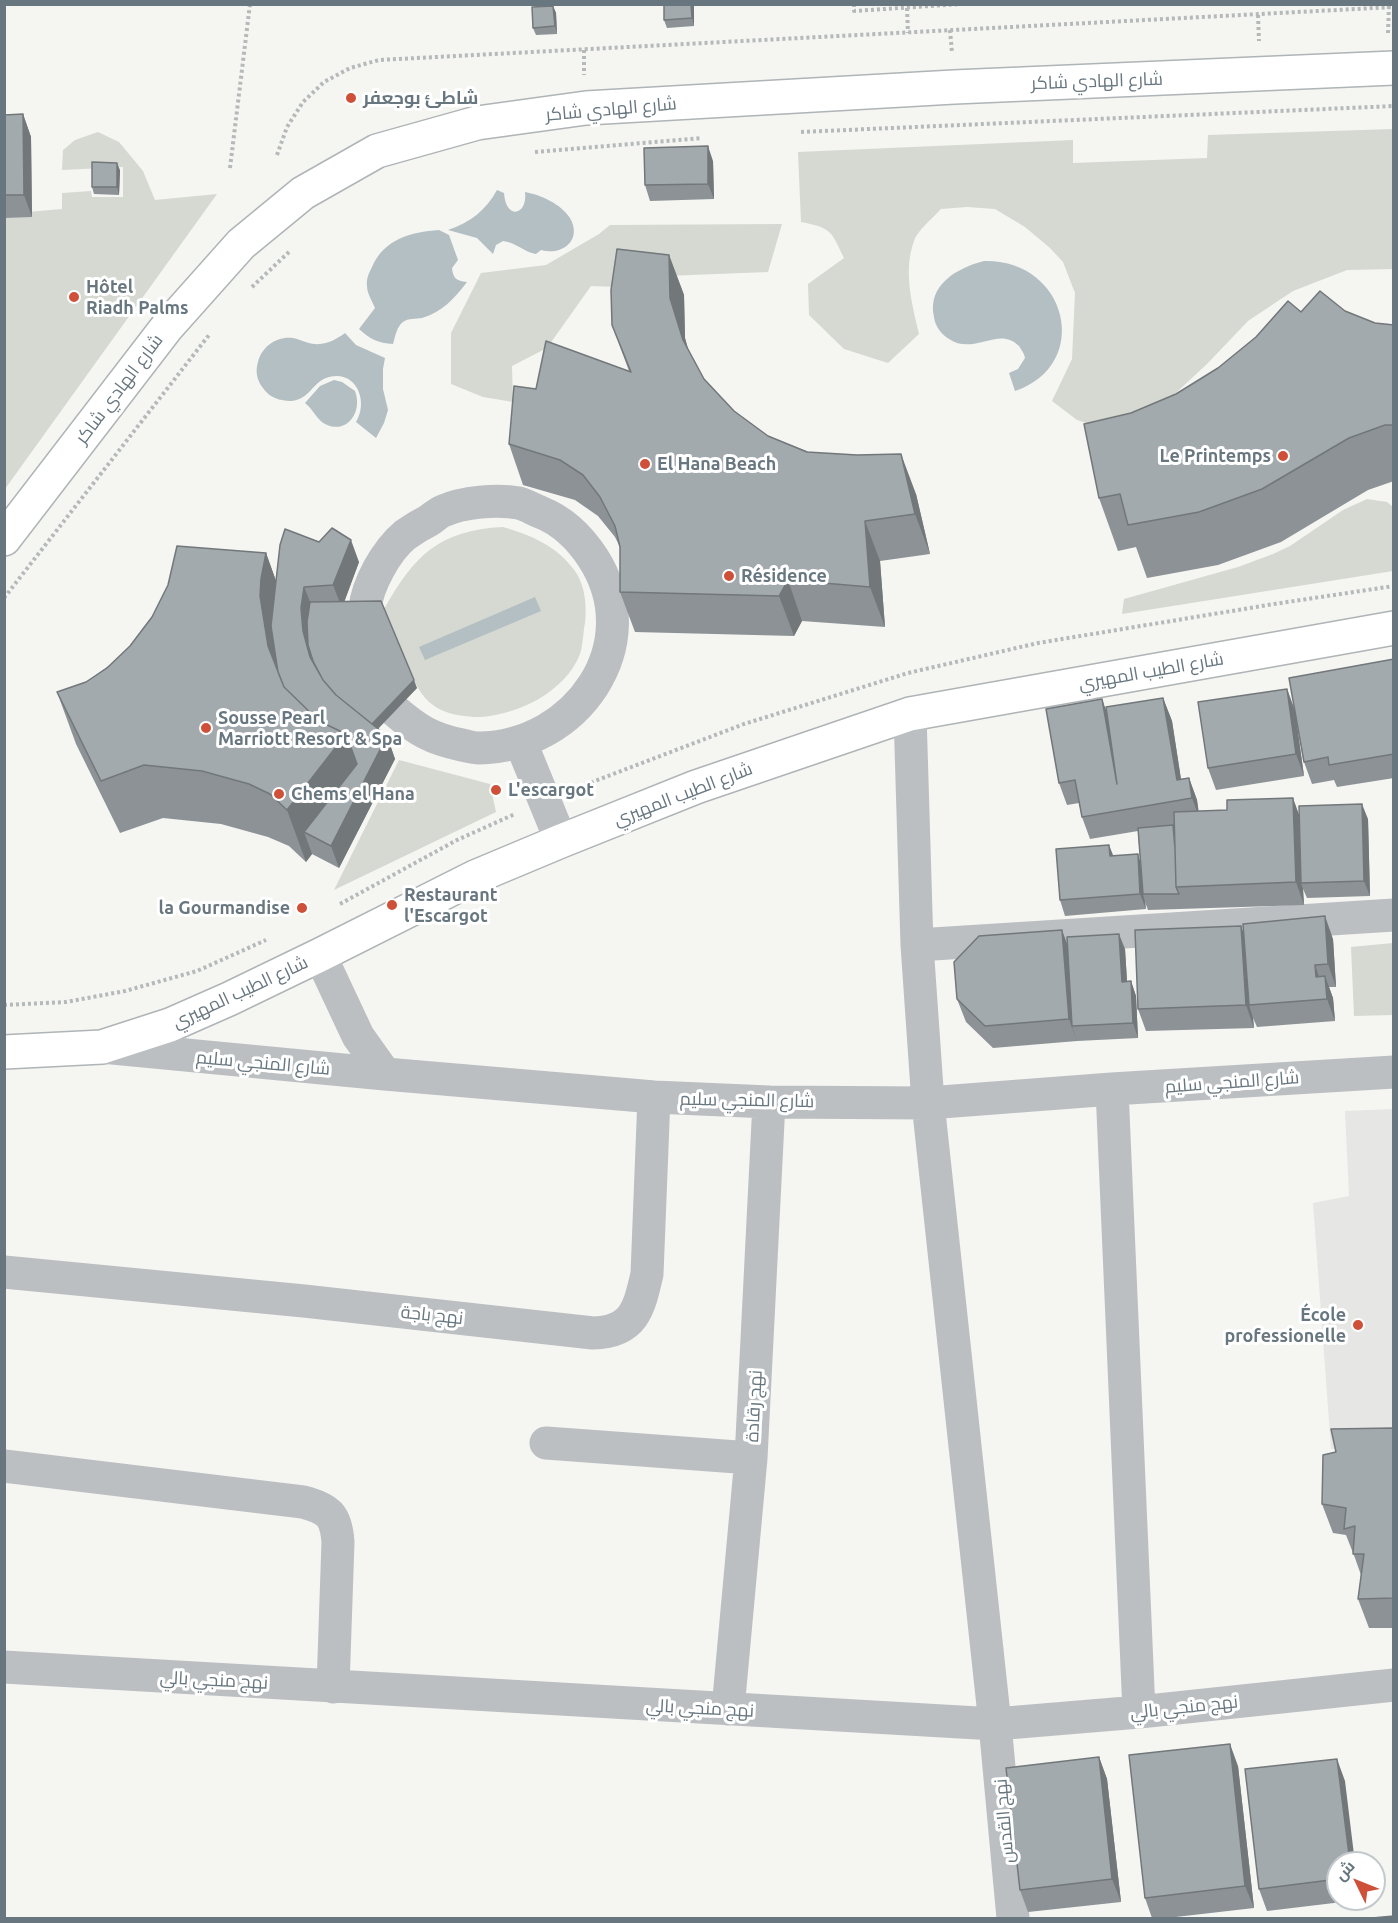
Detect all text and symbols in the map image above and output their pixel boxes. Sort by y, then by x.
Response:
street label: شارع الهادي شاكر [1031,68,1163,94]
place label: شاطئ بوجعفر [363,87,478,109]
marker: شاطئ بوجعفر [344,91,358,105]
street label: شارع الهادي شاكر [544,92,678,126]
place label: Hôtel Riadh Palms [86,276,188,318]
marker: Hôtel Riadh Palms [67,290,81,304]
street label: شارع الهادي شاكر [71,330,167,448]
place label: Le Printemps [1159,445,1271,467]
marker: Le Printemps [1276,449,1290,463]
place label: El Hana Beach [657,453,776,475]
marker: El Hana Beach [638,457,652,471]
place label: Résidence [741,565,827,587]
marker: Résidence [722,569,736,583]
street label: شارع الطيب المهيري [1077,648,1225,694]
place label: Sousse Pearl Marriott Resort & Spa [218,707,402,750]
marker: Sousse Pearl Marriott Resort & Spa [199,721,213,735]
street label: شارع الطيب المهيري [611,758,755,830]
place label: L'escargot [508,779,594,801]
place label: Chems el Hana [291,783,415,805]
marker: L'escargot [489,783,503,797]
marker: Chems el Hana [272,787,286,801]
place label: Restaurant l'Escargot [404,884,497,926]
place label: la Gourmandise [159,897,290,919]
marker: Restaurant l'Escargot [385,898,399,912]
marker: la Gourmandise [295,901,309,915]
street label: شارع الطيب المهيري [169,951,311,1033]
street label: شارع المنجي سليم [195,1046,331,1080]
street label: شارع المنجي سليم [1164,1067,1300,1097]
street label: شارع المنجي سليم [679,1088,815,1112]
street label: نهج باجة [400,1301,464,1329]
place label: École professionelle [1224,1304,1346,1346]
marker: École professionelle [1351,1318,1365,1332]
street label: نهج رقادة [741,1369,767,1443]
street label: نهج منجي بالي [159,1666,269,1694]
street label: نهج منجي بالي [1129,1691,1239,1723]
street label: نهج منجي بالي [645,1694,755,1722]
street label: نهج القدس [990,1778,1018,1864]
north arrow [1326,1851,1386,1911]
text: ش [1331,1856,1358,1884]

